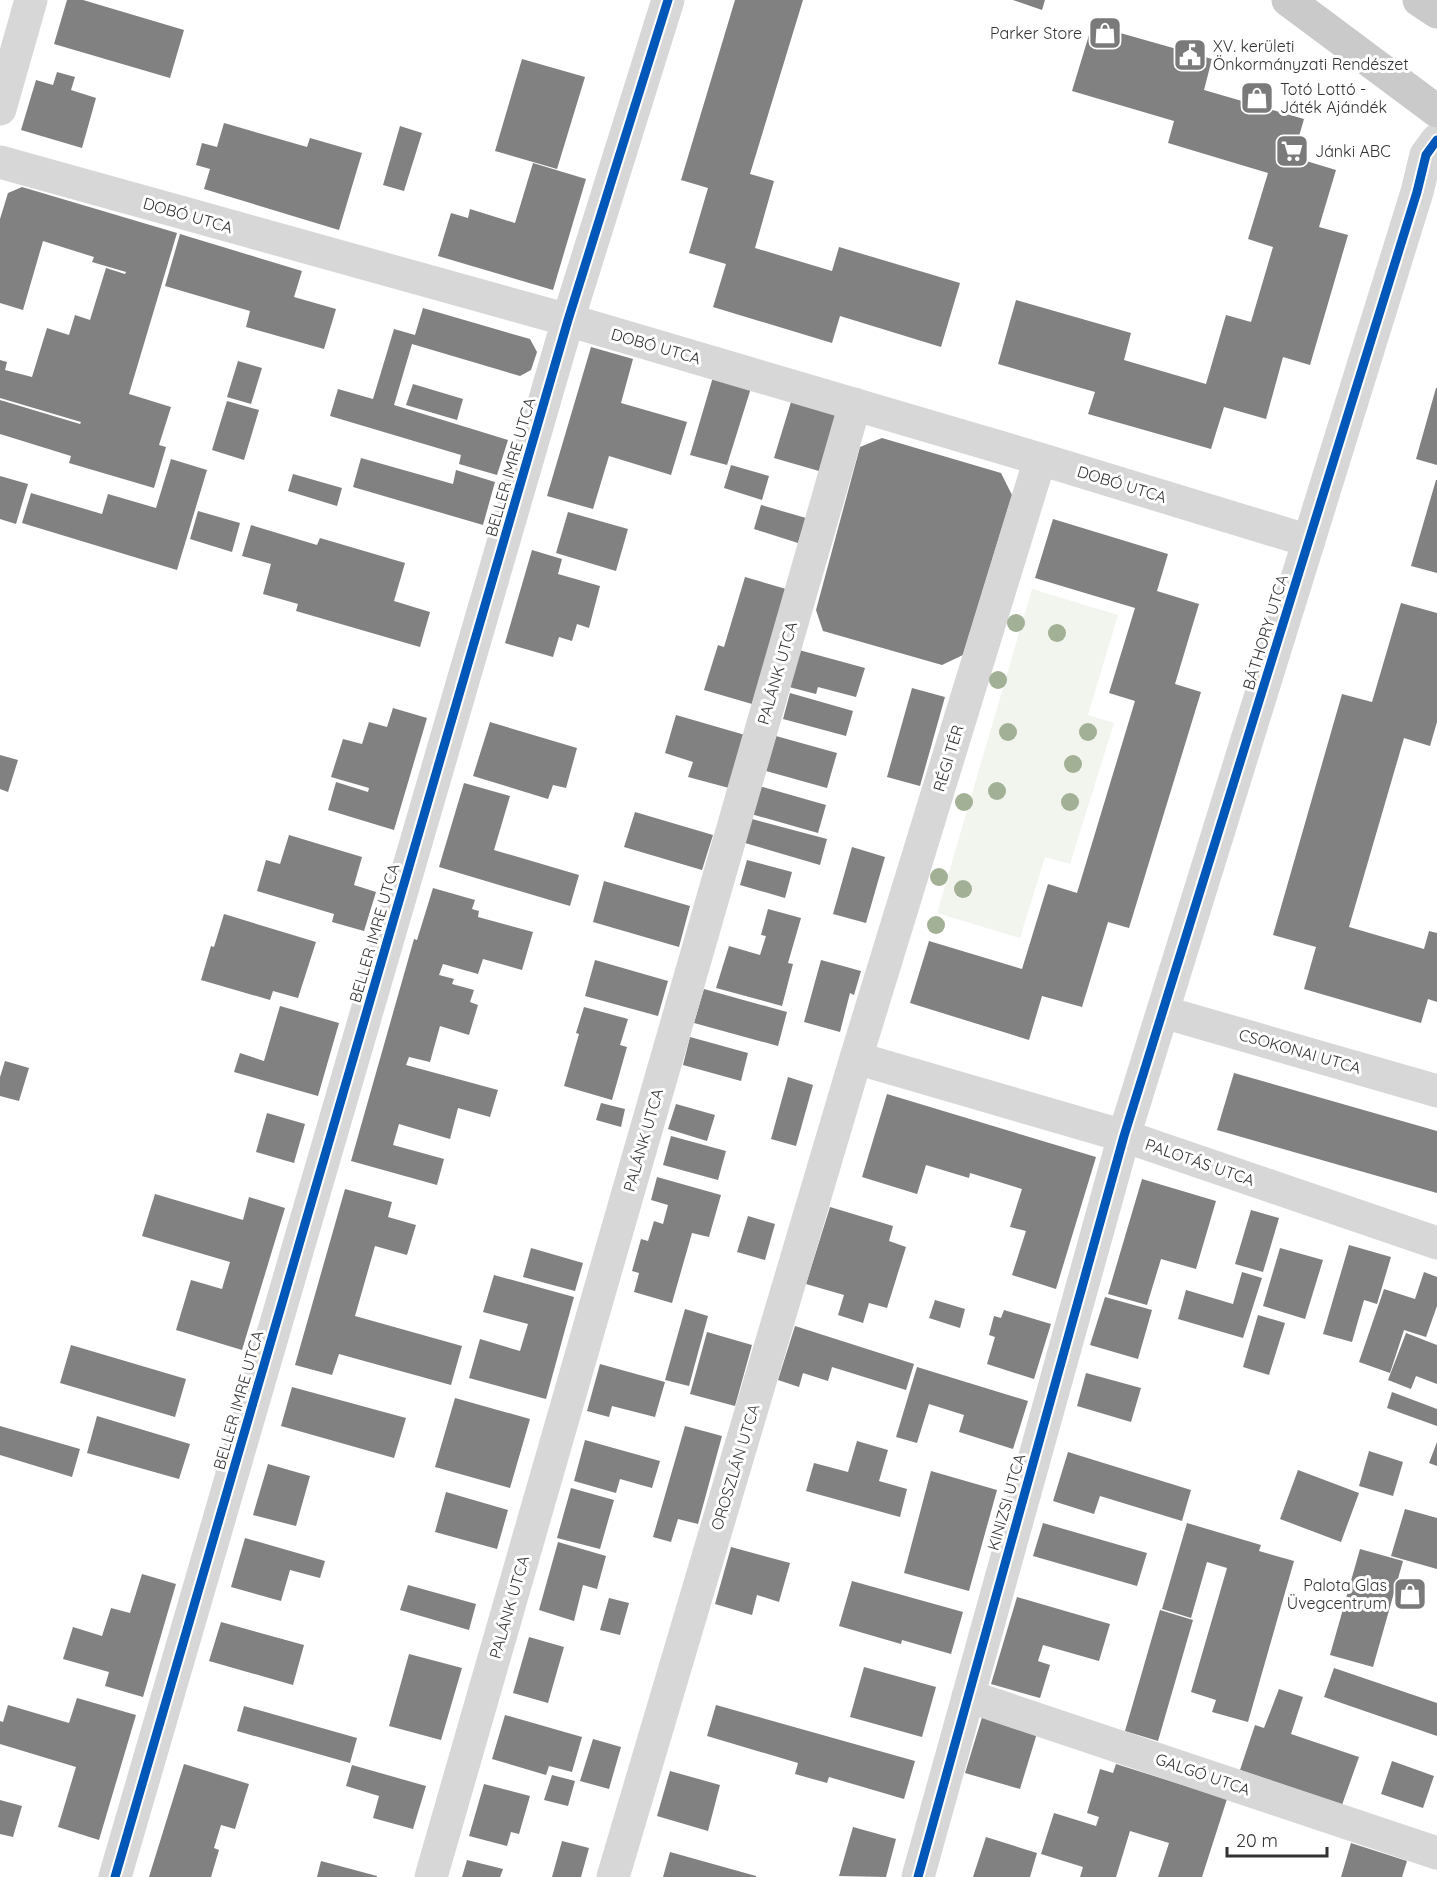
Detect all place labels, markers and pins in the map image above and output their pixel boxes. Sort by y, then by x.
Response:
shop icon: Parker Store [1087,15,1123,51]
place label: Parker Store [990,23,1082,43]
place label: XV. kerületi Önkormányzati Rendészet [1213,36,1409,74]
public building icon: XV. kerületi Önkormányzati Rendészet [1172,37,1208,73]
place label: Totó Lottó - Játék Ajándék [1280,79,1387,117]
shop icon: Totó Lottó - Játék Ajándék [1239,80,1275,116]
supermarket icon: Jánki ABC [1274,133,1310,169]
place label: Jánki ABC [1315,141,1391,161]
place label: Palota Glas Üvegcentrum [1287,1575,1387,1613]
shop icon: Palota Glas Üvegcentrum [1392,1576,1428,1612]

